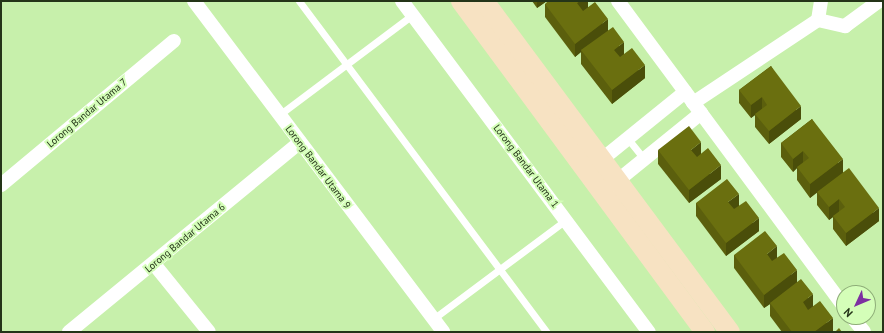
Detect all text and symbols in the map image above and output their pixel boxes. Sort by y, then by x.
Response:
street label: Lorong Bandar Utama 7 [44,76,130,150]
street label: Lorong Bandar Utama 1 [491,122,561,210]
street label: Lorong Bandar Utama 9 [283,123,353,211]
street label: Lorong Bandar Utama 6 [142,201,228,275]
north arrow [836,285,876,325]
text: N [841,305,856,320]

